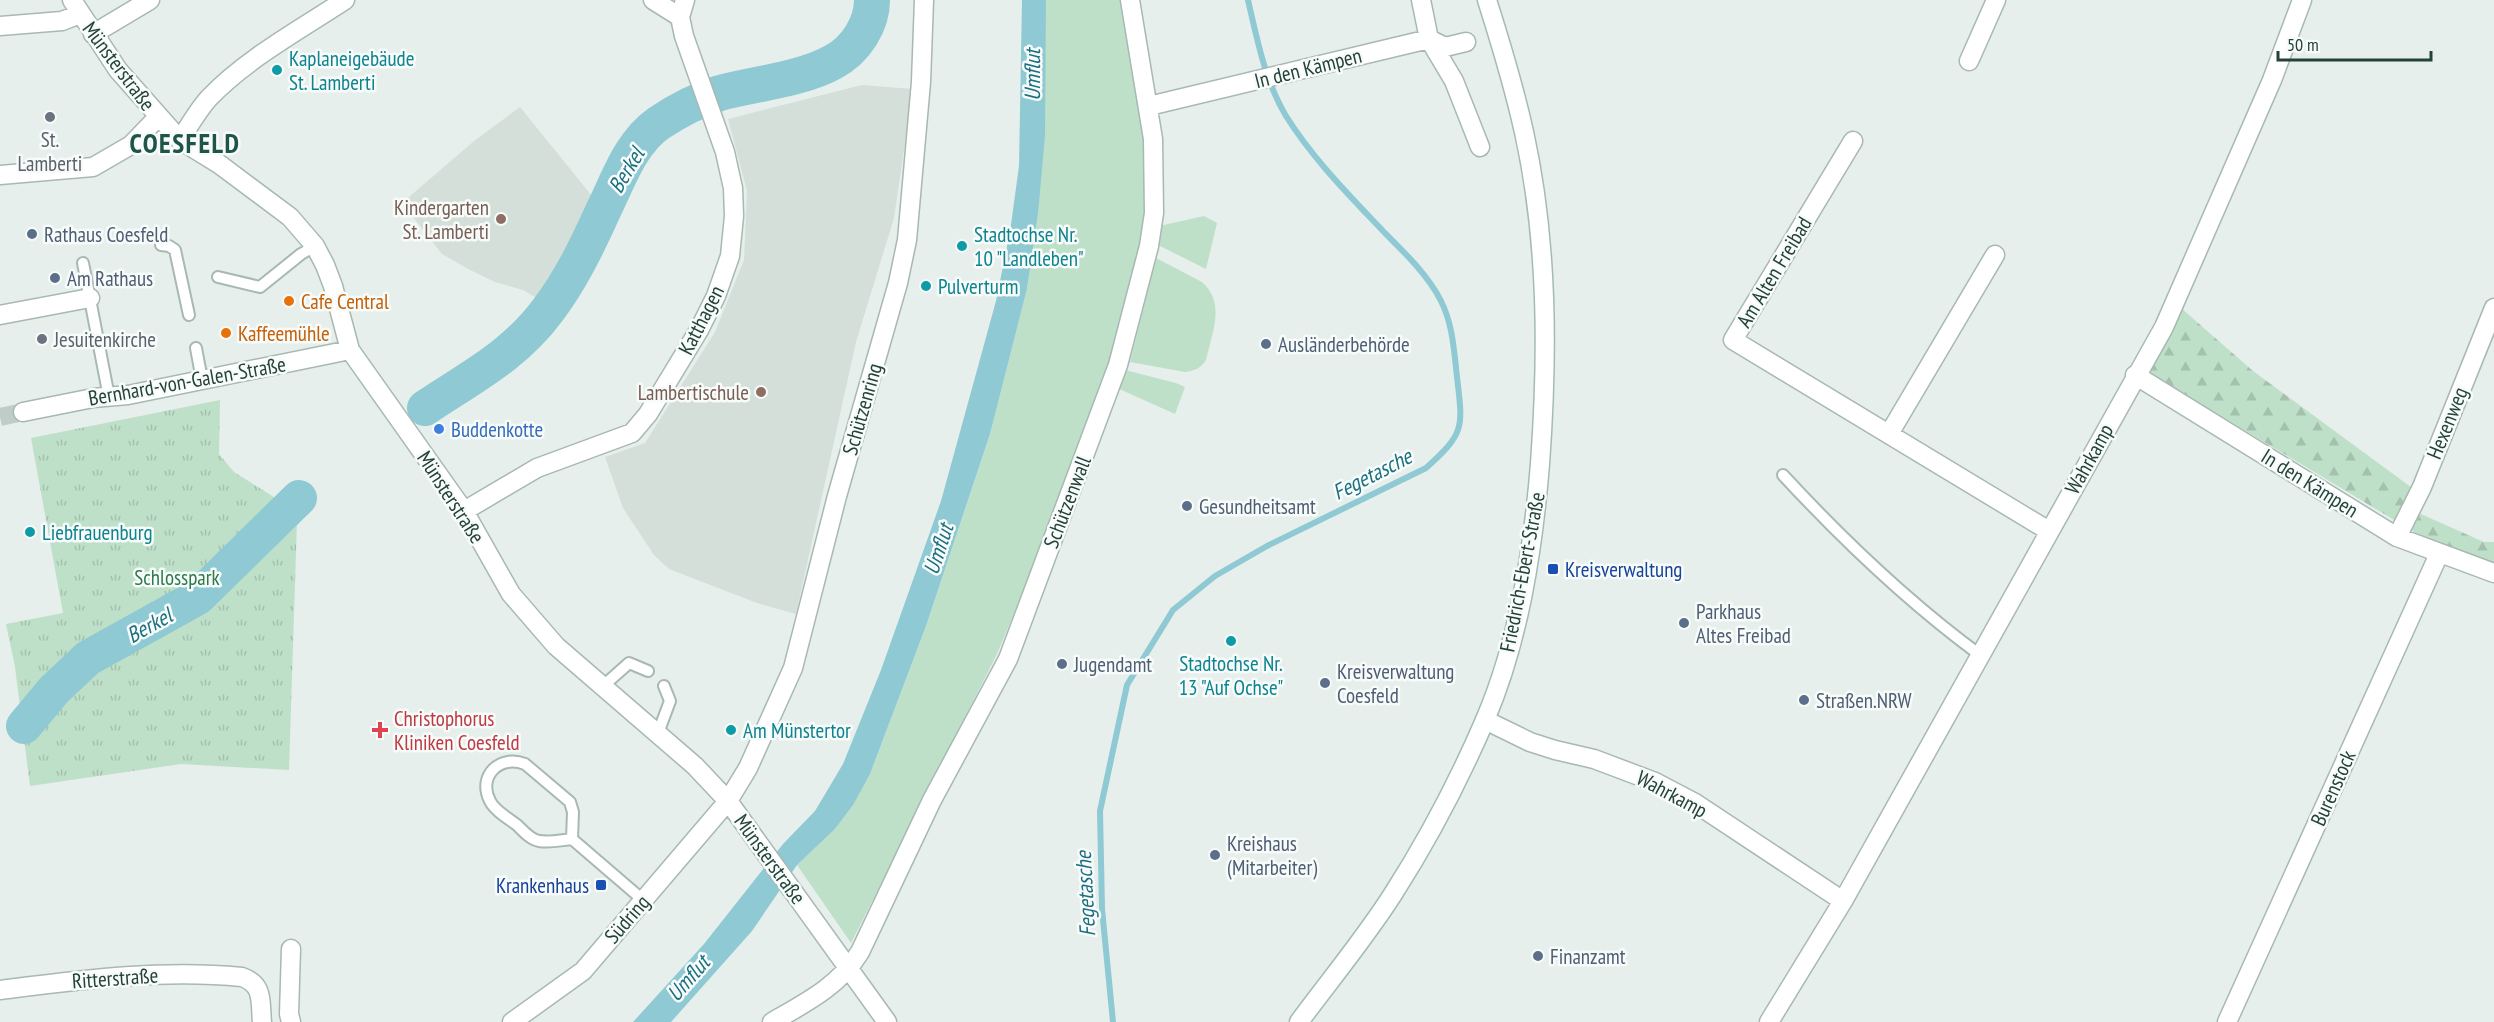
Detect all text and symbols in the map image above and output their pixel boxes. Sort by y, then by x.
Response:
street label: Münsterstraße [77,16,161,116]
scale bar [2278,24,2431,62]
text: 50 m [2287,33,2319,56]
street label: In den Kämpen [1252,42,1364,94]
place label: Kaplaneigebäude St. Lamberti [289,45,414,96]
water label: Umflut [1018,46,1046,101]
marker: Kaplaneigebäude St. Lamberti [270,63,284,77]
marker: St. Lamberti [43,110,57,124]
place label: St. Lamberti [18,126,82,177]
district label: COESFELD [130,126,240,160]
water label: Berkel [602,141,651,198]
place label: Kindergarten St. Lamberti [394,194,489,245]
marker: Kindergarten St. Lamberti [494,212,508,226]
street label: Am Alten Freibad [1730,212,1818,332]
place label: Rathaus Coesfeld [44,221,168,248]
place label: Stadtochse Nr. 10 "Landleben" [974,221,1084,272]
marker: Rathaus Coesfeld [25,227,39,241]
marker: Stadtochse Nr. 10 "Landleben" [955,239,969,253]
place label: Am Rathaus [67,265,153,292]
marker: Am Rathaus [48,271,62,285]
place label: Pulverturm [938,273,1018,300]
marker: Pulverturm [919,279,933,293]
street label: Katthagen [672,281,730,359]
place label: Cafe Central [301,288,389,315]
marker: Cafe Central [282,294,296,308]
place label: Kaffeemühle [238,320,330,347]
place label: Jesuitenkirche [53,326,156,353]
marker: Kaffeemühle [219,326,233,340]
place label: Ausländerbehörde [1278,331,1410,358]
marker: Jesuitenkirche [35,332,49,346]
marker: Ausländerbehörde [1259,337,1273,351]
street label: Bernhard-von-Galen-Straße [86,350,288,412]
street label: Schützenring [836,360,888,458]
place label: Lambertischule [638,379,749,406]
street label: Hexenweg [2420,383,2474,463]
marker: Lambertischule [754,385,768,399]
place label: Buddenkotte [451,416,543,443]
street label: Wahrkamp [2059,419,2119,499]
marker: Buddenkotte [432,422,446,436]
water label: Fegetasche [1328,441,1418,506]
street label: In den Kämpen [2256,443,2364,523]
street label: Münsterstraße [411,446,491,548]
street label: Schützenwall [1037,452,1097,552]
street label: Friedrich-Ebert-Straße [1493,490,1551,654]
place label: Gesundheitsamt [1199,493,1316,520]
marker: Gesundheitsamt [1180,499,1194,513]
water label: Umflut [917,517,960,578]
place label: Liebfrauenburg [42,519,152,546]
marker: Liebfrauenburg [23,525,37,539]
place label: Kreisverwaltung [1565,556,1682,583]
marker: Kreisverwaltung [1546,562,1560,576]
park label: Schlosspark [134,564,220,591]
place label: Parkhaus Altes Freibad [1696,598,1791,649]
water label: Berkel [121,600,178,649]
marker: Parkhaus Altes Freibad [1677,616,1691,630]
marker: Stadtochse Nr. 13 "Auf Ochse" [1224,634,1238,648]
place label: Stadtochse Nr. 13 "Auf Ochse" [1179,650,1283,701]
place label: Jugendamt [1073,651,1152,678]
marker: Jugendamt [1055,657,1069,671]
place label: Kreisverwaltung Coesfeld [1337,658,1454,709]
marker: Kreisverwaltung Coesfeld [1318,676,1332,690]
place label: Straßen.NRW [1816,687,1912,714]
marker: Straßen.NRW [1797,693,1811,707]
place label: Christophorus Kliniken Coesfeld [394,705,520,756]
place label: Am Münstertor [743,717,851,744]
marker: Christophorus Kliniken Coesfeld [371,721,389,739]
marker: Am Münstertor [724,723,738,737]
street label: Burenstock [2304,746,2362,830]
street label: Wahrkamp [1632,764,1712,824]
street label: Münsterstraße [728,809,812,909]
place label: Kreishaus (Mitarbeiter) [1227,830,1317,881]
marker: Kreishaus (Mitarbeiter) [1208,848,1222,862]
water label: Fegetasche [1069,849,1101,937]
place label: Krankenhaus [496,872,589,899]
marker: Krankenhaus [594,878,608,892]
street label: Südring [599,889,655,949]
place label: Finanzamt [1550,943,1626,970]
water label: Umflut [660,947,717,1007]
marker: Finanzamt [1531,949,1545,963]
street label: Ritterstraße [71,962,159,994]

